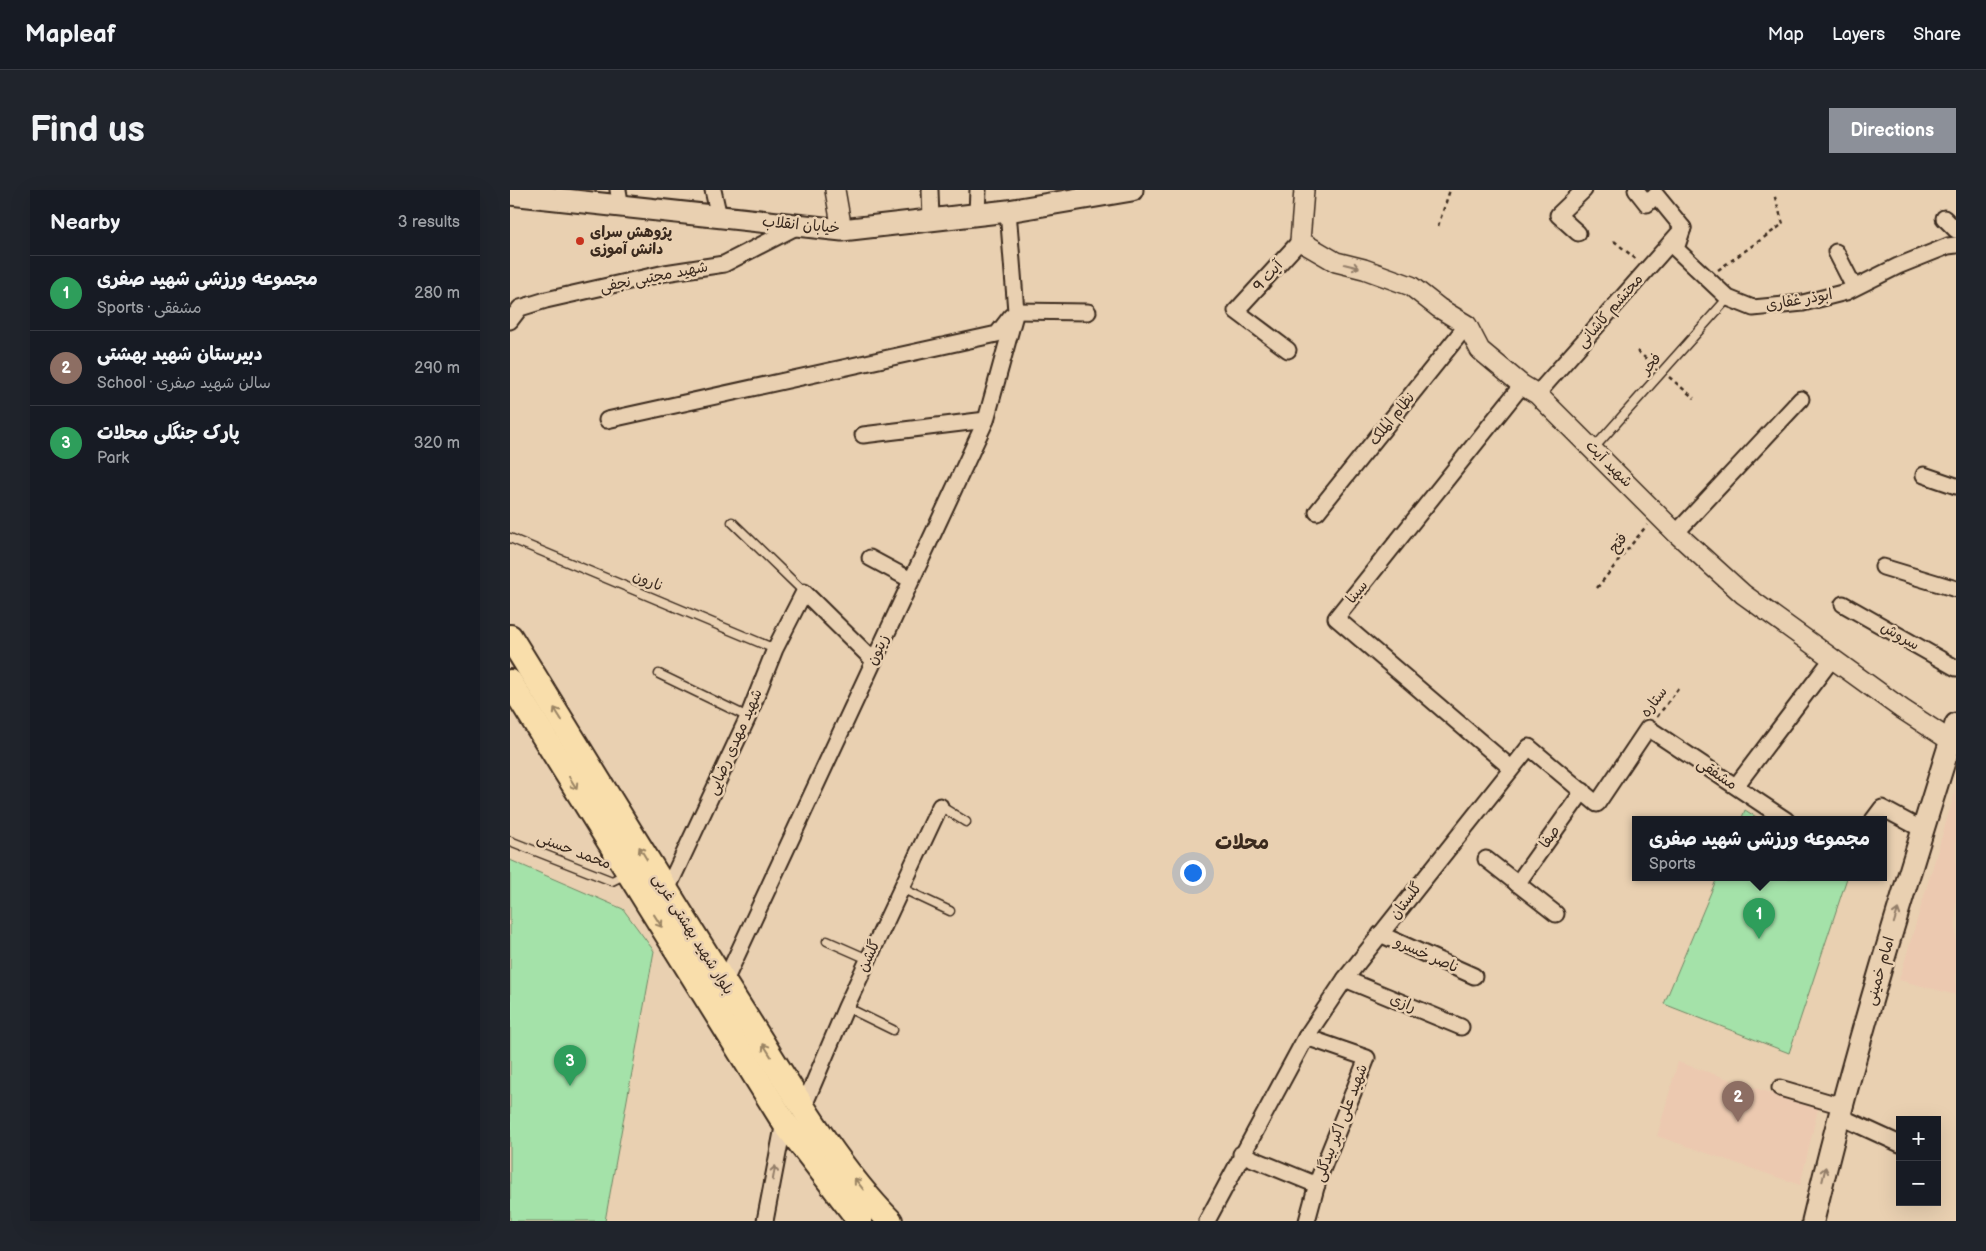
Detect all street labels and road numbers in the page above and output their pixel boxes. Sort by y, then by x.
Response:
street label: خیابان انقلاب [761,212,841,238]
street label: آیت 9 [1249,256,1288,295]
street label: شهید مجتبی نجفی [598,257,710,297]
street label: محتشم کاشانی [1573,270,1649,353]
street label: ابوذر غفاری [1764,285,1834,315]
street label: فجر [1635,349,1666,380]
street label: نظام الملک [1365,389,1420,450]
street label: شهید آیت [1581,436,1637,492]
street label: فتح [1604,529,1632,557]
street label: نارون [630,566,666,596]
street label: سینا [1342,576,1372,608]
street label: سروش [1877,617,1923,655]
street label: زیتون [863,632,893,668]
street label: ستاره [1636,683,1672,721]
street label: شهید مهدی رضایی [703,686,767,798]
street label: مشفقی [1693,754,1741,794]
street label: صفا [1536,822,1564,852]
street label: محمد حسنی [534,828,614,874]
street label: بلوار شهید بهشتی غربی [648,870,738,998]
street label: گلستان [1386,879,1426,923]
street label: ناصر خسرو [1391,932,1462,978]
street label: امام خمینی [1861,934,1900,1008]
street label: گلشن [853,937,885,975]
street label: رازی [1387,989,1419,1017]
street label: شهید علی اکبر بیدگلی [1310,1061,1372,1185]

